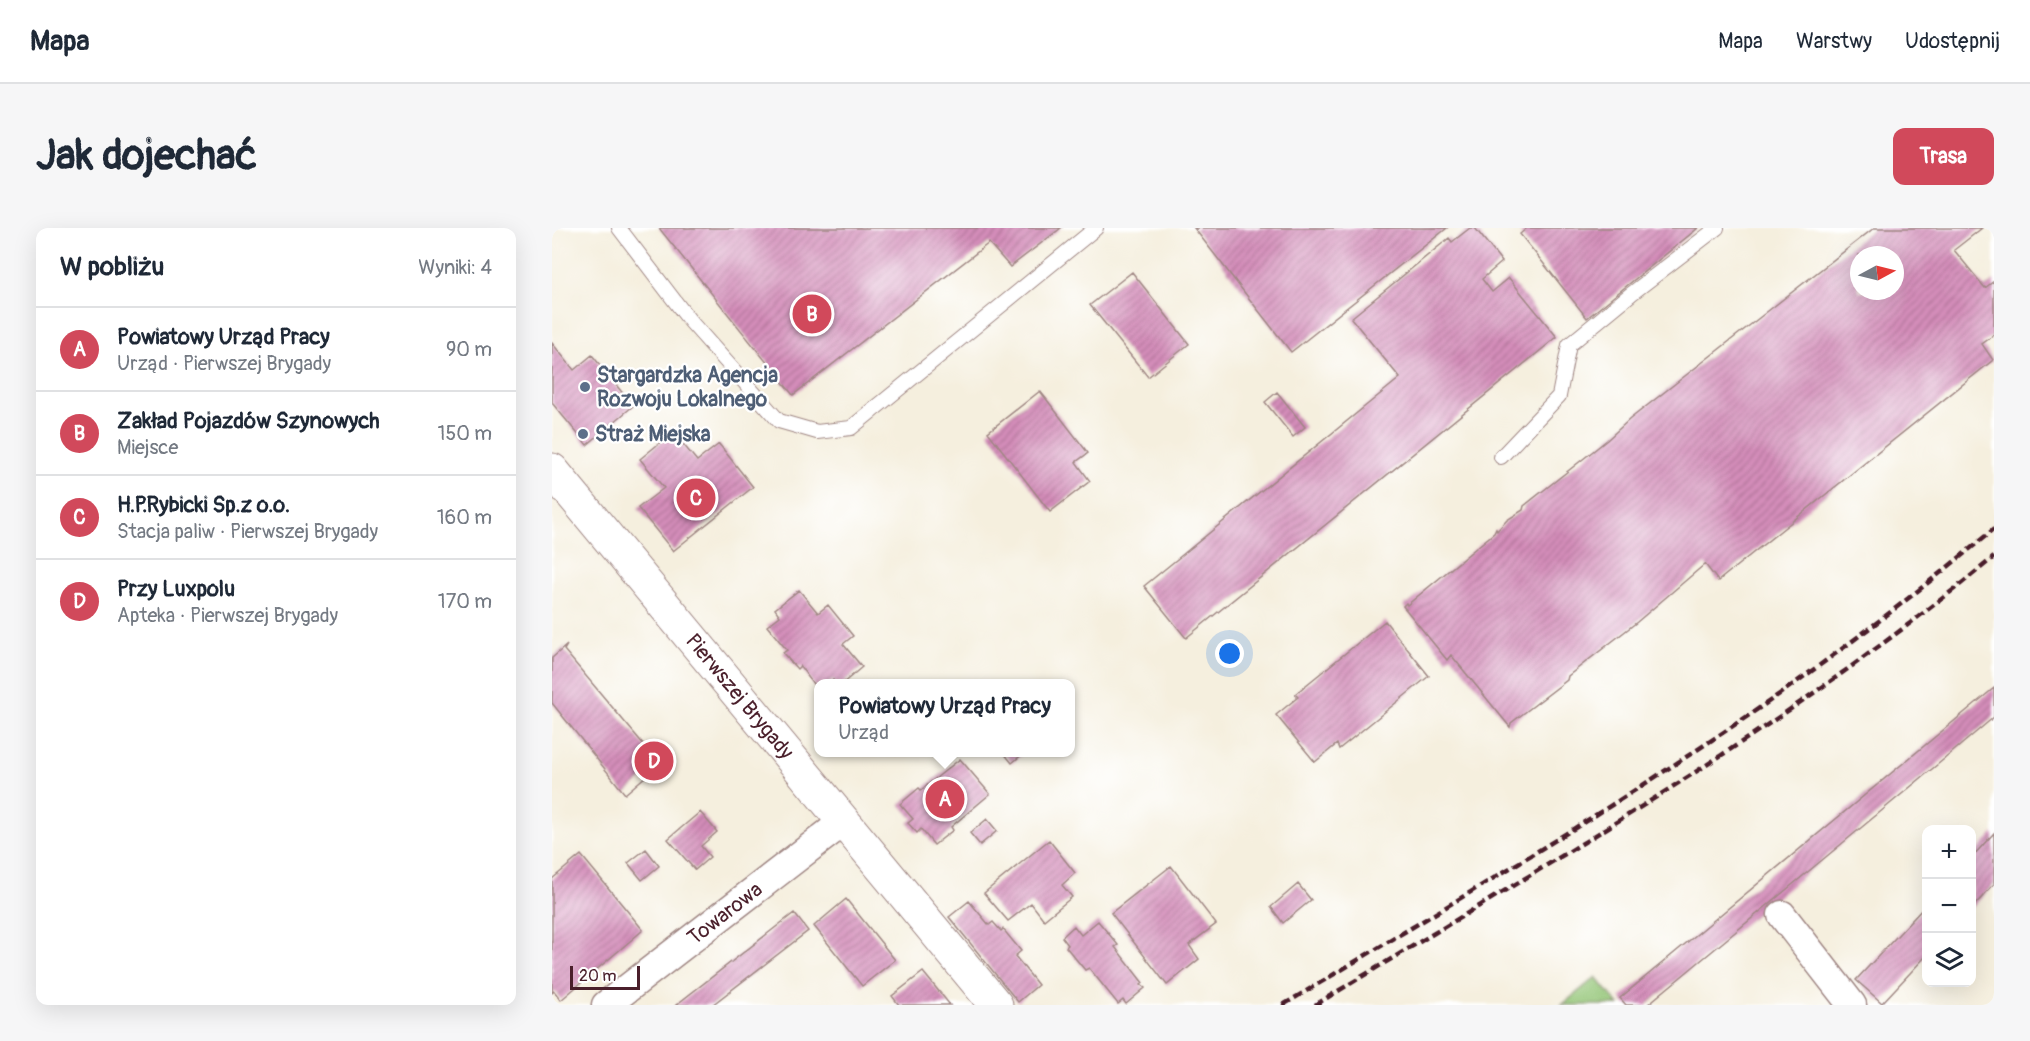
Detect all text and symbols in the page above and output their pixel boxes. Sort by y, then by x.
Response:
text: Mapa [30,24,89,59]
text: Mapa [1718,28,1763,55]
text: Warstwy [1796,28,1872,55]
text: Udostępnij [1905,28,2000,55]
button: Trasa [1893,128,1994,185]
text: Jak dojechać [36,130,257,182]
north arrow [1850,246,1904,300]
text: W pobliżu [60,251,164,283]
text: Wyniki: 4 [418,255,492,280]
pin: B [792,292,832,337]
text: Powiatowy Urząd Pracy [117,323,330,351]
text: A [73,337,86,362]
text: 90 m [446,337,492,362]
text: Urząd · Pierwszej Brygady [117,351,331,376]
place label: Stargardzka Agencja Rozwoju Lokalnego [597,362,778,413]
marker: Stargardzka Agencja Rozwoju Lokalnego [578,380,592,394]
text: Zakład Pojazdów Szynowych [117,407,380,435]
text: B [74,421,85,446]
text: 150 m [438,421,492,446]
place label: Straż Miejska [595,421,711,448]
marker: Straż Miejska [576,427,590,441]
text: Miejsce [117,435,178,460]
pin: C [676,476,716,520]
text: H.P.Rybicki Sp.z o.o. [117,491,290,519]
text: C [73,505,86,530]
text: 160 m [437,505,492,530]
text: Stacja paliw · Pierwszej Brygady [117,519,378,544]
text: Przy Luxpolu [117,575,235,603]
text: D [73,589,86,614]
text: 170 m [438,589,492,614]
text: Apteka · Pierwszej Brygady [117,603,338,628]
street label: Pierwszej Brygady [679,628,799,765]
your location [1215,639,1244,668]
popup [814,679,1075,757]
text: Powiatowy Urząd Pracy [838,692,1051,720]
text: Urząd [838,720,889,745]
pin: D [634,738,674,784]
pin: A [926,776,964,822]
map controls [1922,825,1976,987]
button: + [1922,825,1976,879]
street label: Towarowa [682,876,768,951]
button: − [1922,879,1976,933]
button: layers [1922,933,1976,987]
scale bar [570,963,640,990]
text: 20 m [579,966,617,986]

